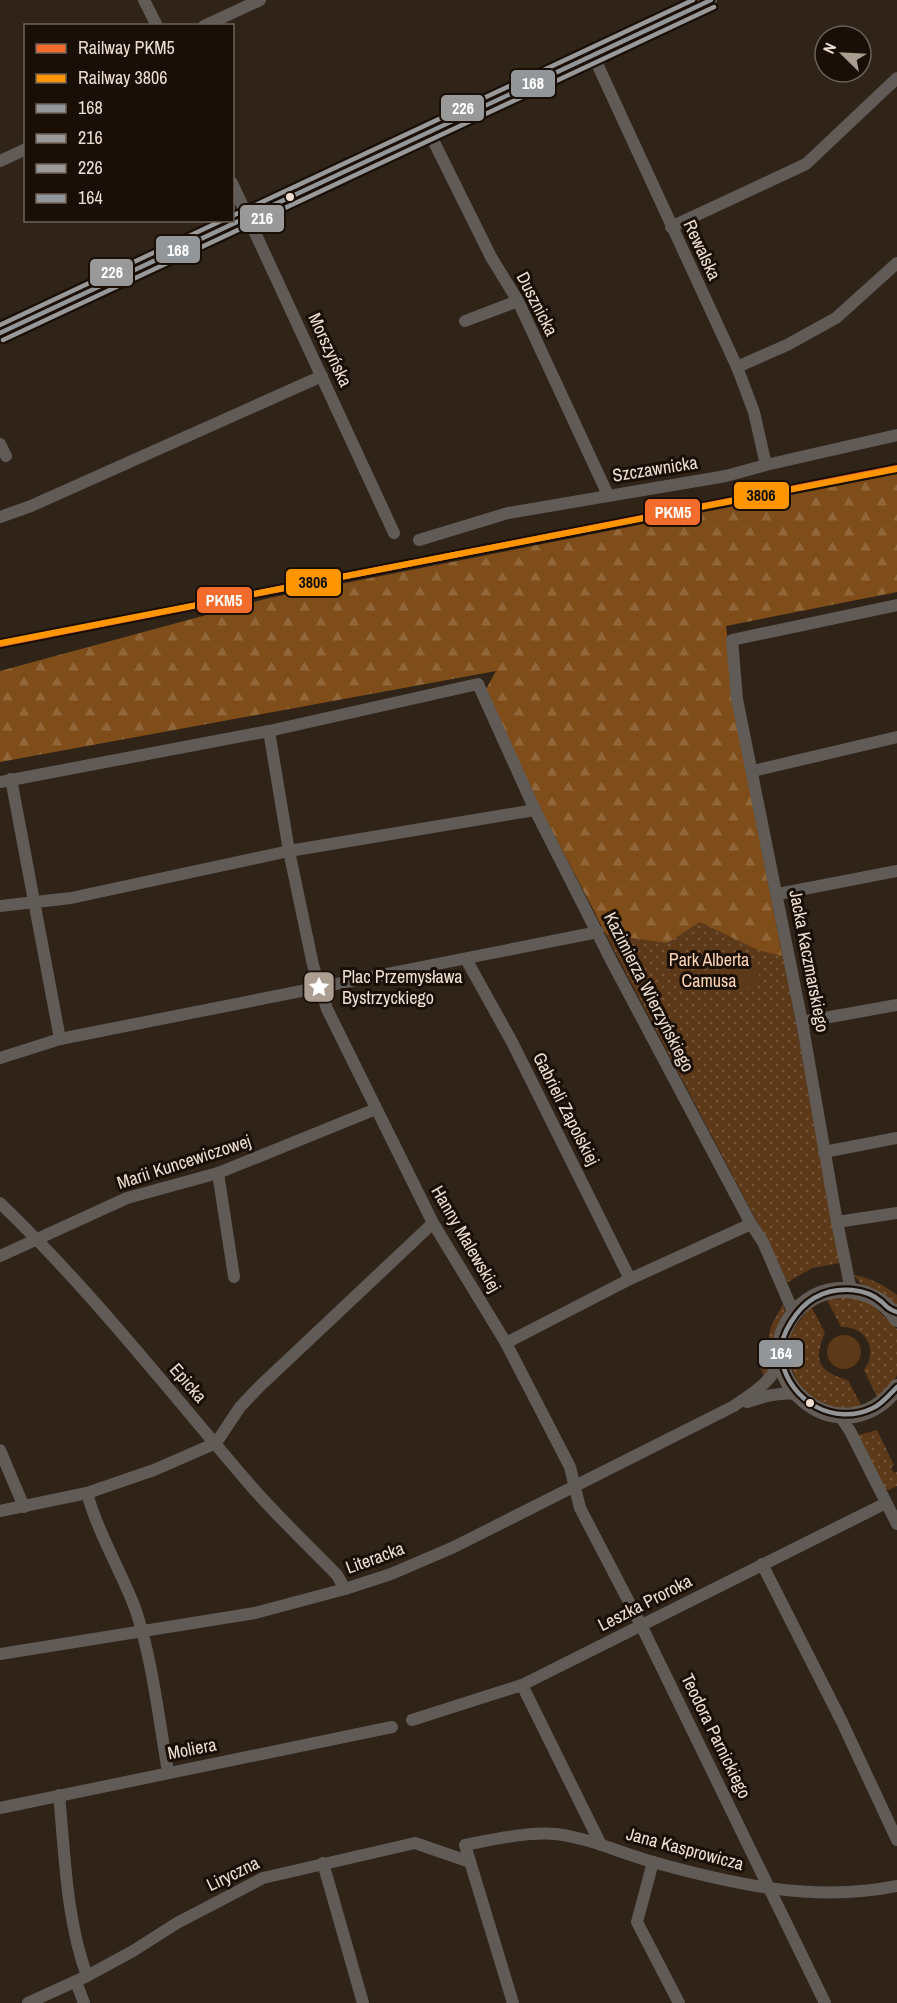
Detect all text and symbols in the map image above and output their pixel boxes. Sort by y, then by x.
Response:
legend [24,24,234,222]
north arrow [813,24,873,84]
text: Railway PKM5 [78,35,175,60]
text: N [817,39,841,57]
text: Railway 3806 [78,65,167,90]
line badge: 168 [510,69,556,98]
text: 168 [522,72,544,94]
line badge: 226 [440,94,485,122]
text: 168 [78,95,103,120]
text: 226 [452,97,474,119]
text: 216 [78,125,103,150]
text: 226 [78,155,103,180]
text: 164 [78,185,103,210]
unlabelled marker [284,191,296,203]
line badge: 216 [239,204,285,233]
text: 216 [251,207,273,229]
street label: Rewalska [678,216,727,284]
line badge: 168 [155,235,201,264]
text: 168 [167,239,189,261]
line badge: 226 [89,258,134,287]
text: 226 [101,261,123,283]
street label: Dusznicka [511,267,564,340]
street label: Morszyńska [302,309,358,391]
street label: Szczawnicka [610,449,699,488]
line badge: 3806 [733,481,790,510]
text: 3806 [746,484,776,506]
line badge: PKM5 [644,498,701,526]
text: PKM5 [655,501,691,523]
line badge: 3806 [285,568,342,597]
text: 3806 [298,571,328,593]
line badge: PKM5 [196,586,253,614]
text: PKM5 [206,589,242,611]
street label: Jacka Kaczmarskiego [783,888,836,1034]
street label: Kazimierza Wierzyńskiego [598,908,701,1076]
park label: Park Alberta Camusa [669,947,749,993]
place label: Plac Przemysława Bystrzyckiego [342,964,463,1010]
place icon: Plac Przemysława Bystrzyckiego [301,969,337,1005]
street label: Gabrieli Zapolskiej [527,1048,606,1170]
street label: Marii Kuncewiczowej [114,1128,254,1195]
street label: Hanny Malewskiej [426,1181,507,1297]
line badge: 164 [758,1339,804,1368]
text: 164 [770,1342,793,1364]
street label: Epicka [164,1357,213,1408]
unlabelled marker [804,1397,816,1409]
street label: Literacka [342,1535,408,1580]
street label: Leszka Proroka [593,1568,696,1637]
street label: Teodora Parnickiego [675,1669,758,1802]
street label: Moliera [165,1732,218,1765]
street label: Jana Kasprowicza [624,1821,747,1876]
street label: Liryczna [202,1850,263,1897]

